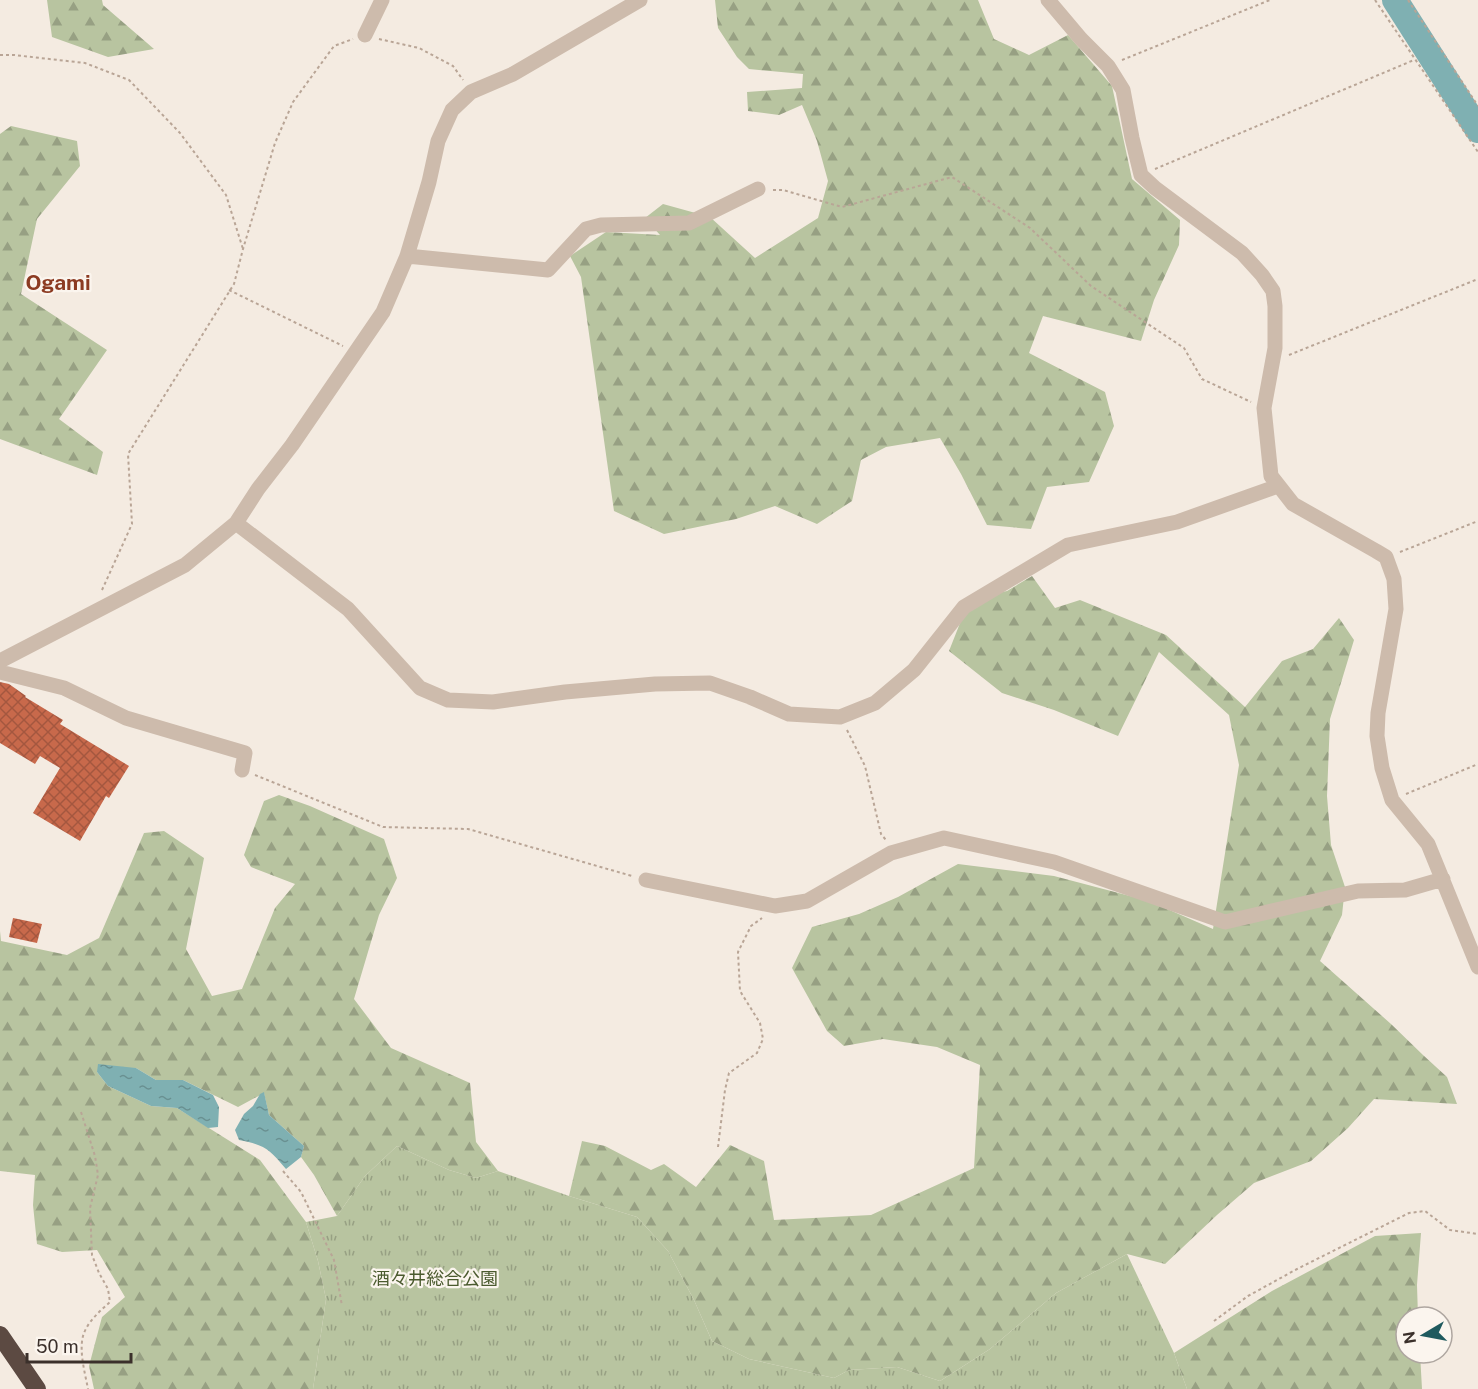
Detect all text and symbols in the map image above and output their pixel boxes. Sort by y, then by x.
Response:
district label: Ogami [25,270,91,295]
park label: 酒々井総合公園 [372,1268,498,1289]
north arrow [1394,1305,1454,1365]
scale bar [27,1326,130,1364]
text: N [1399,1330,1420,1345]
text: 50 m [36,1336,79,1357]

